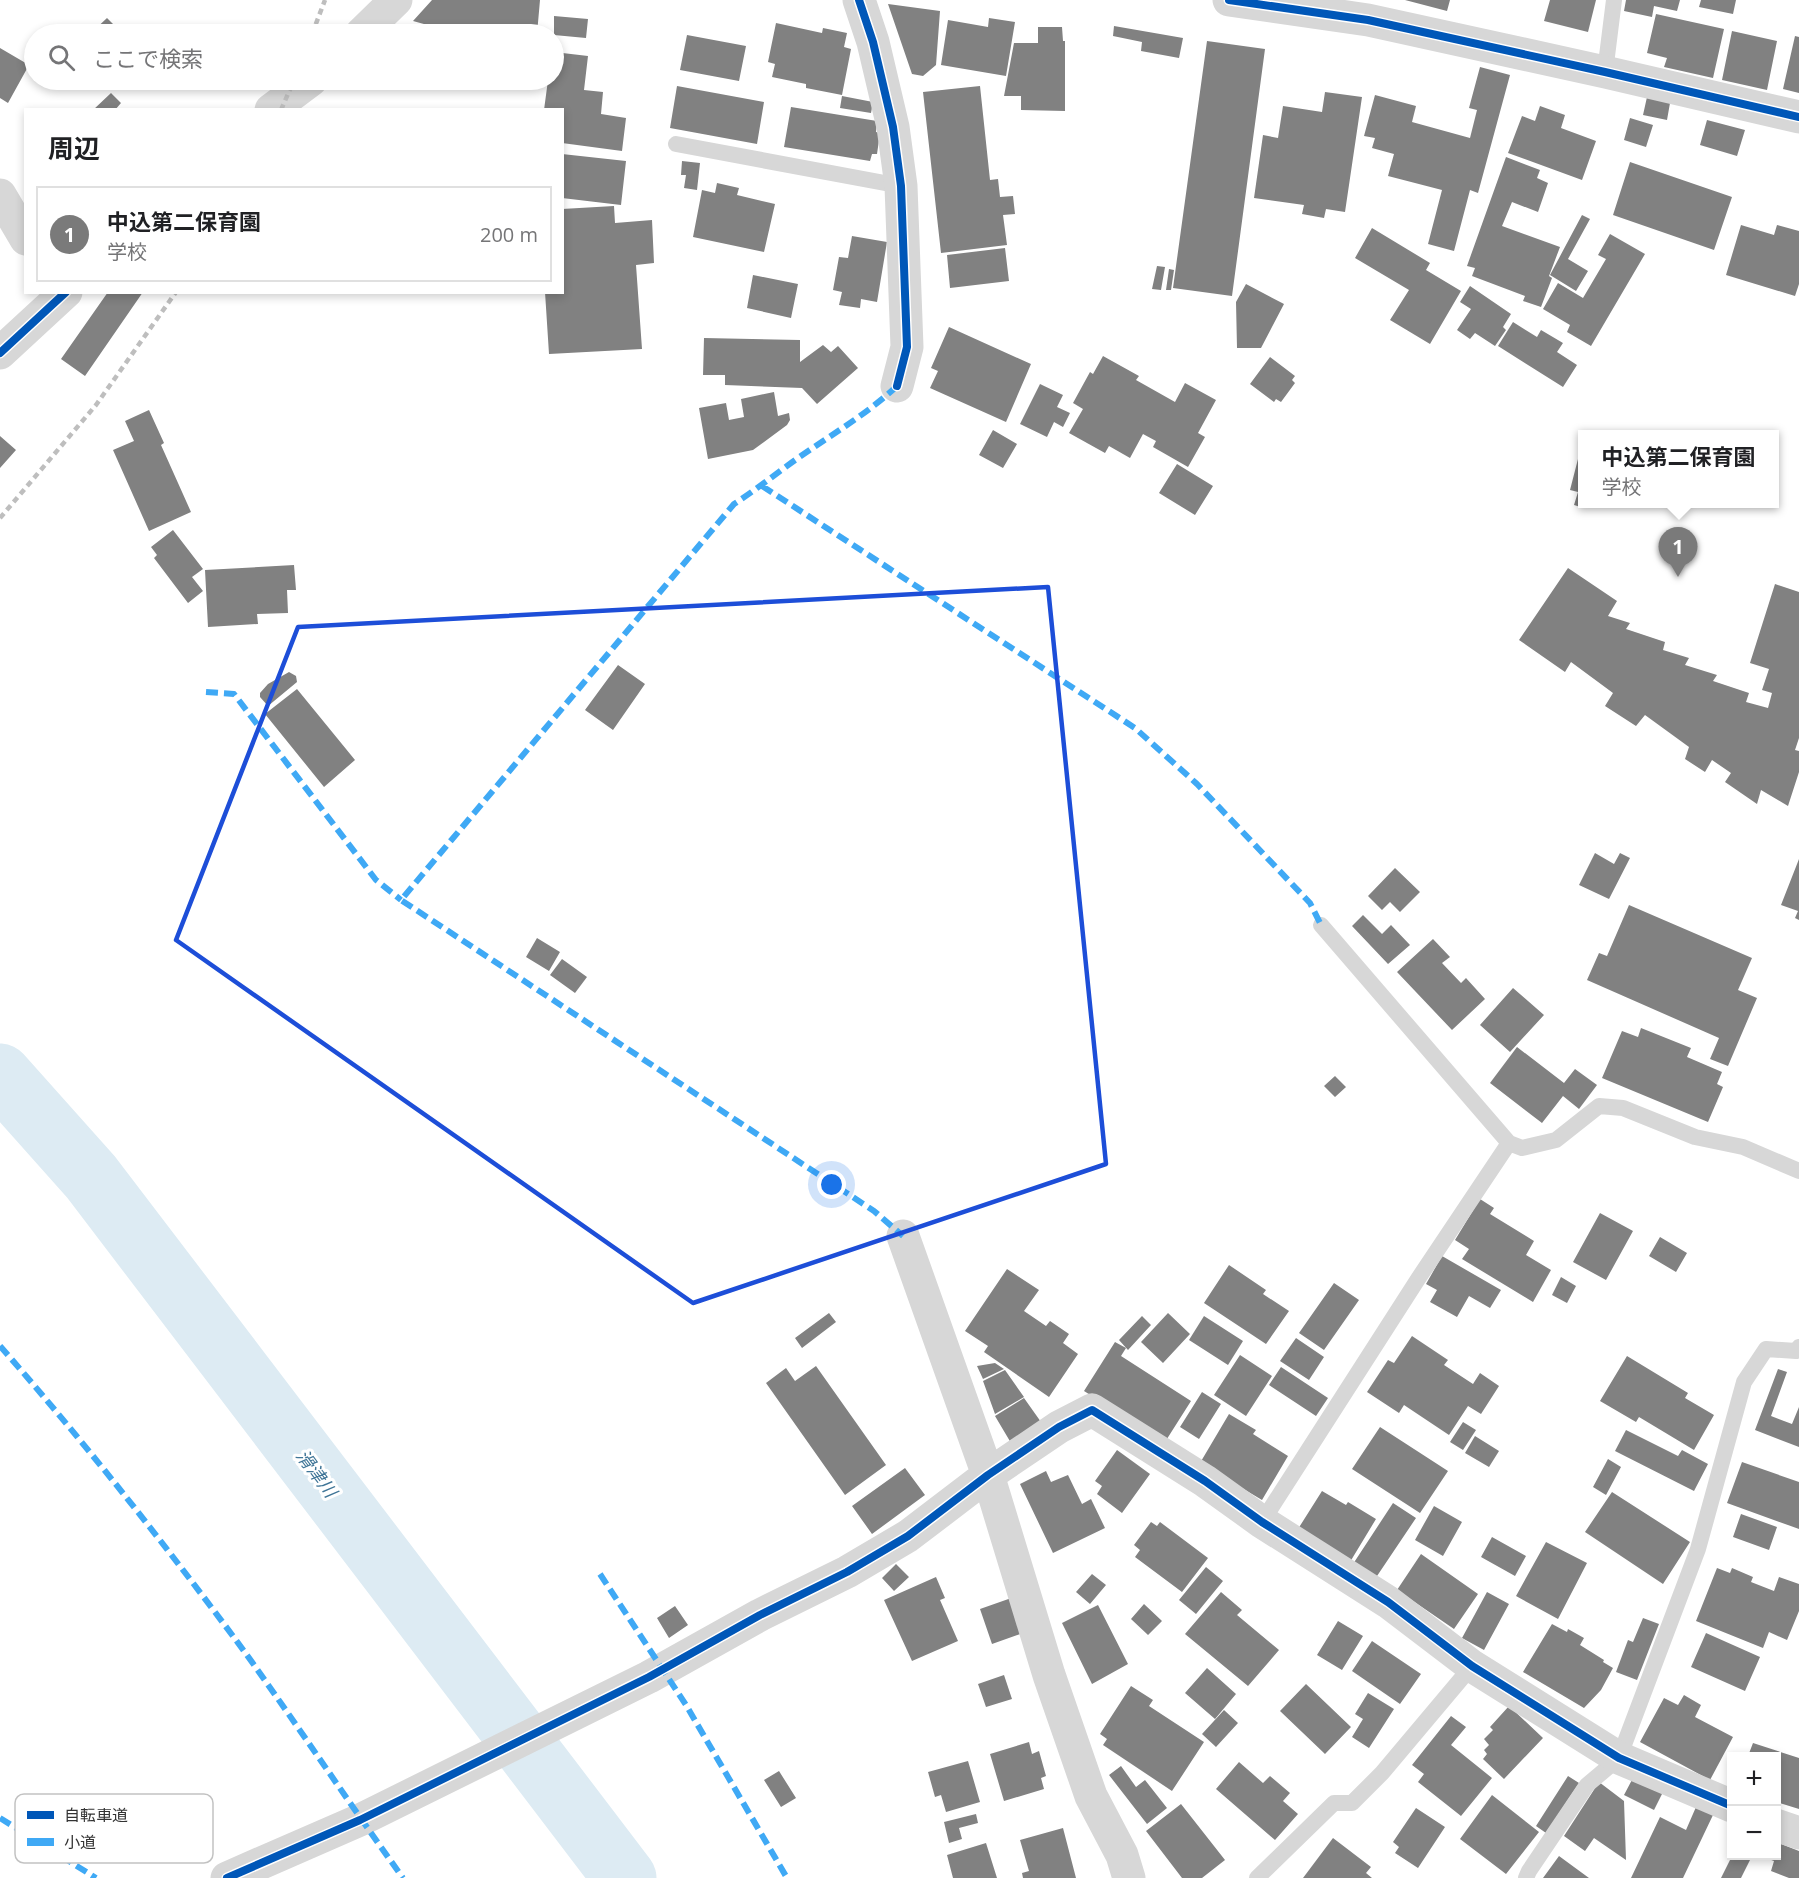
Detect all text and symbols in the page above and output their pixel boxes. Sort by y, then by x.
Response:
search box [24,24,564,90]
icon: search [45,41,78,74]
text: ここで検索 [93,43,203,73]
text: 周辺 [48,130,100,166]
text: 中込第二保育園 [107,206,261,236]
text: 1 [64,221,75,248]
text: 200 m [480,221,538,248]
text: 学校 [107,238,147,265]
popup [1578,430,1779,508]
text: 中込第二保育園 [1601,441,1756,471]
text: 学校 [1601,473,1641,500]
pin: 1 [1658,528,1698,577]
your location [817,1170,846,1199]
water label: 滑津川 [291,1444,344,1503]
map controls [1727,1752,1781,1860]
button: + [1727,1752,1781,1806]
legend [15,1794,213,1863]
text: 自転車道 [64,1804,128,1826]
button: − [1727,1806,1781,1860]
text: 小道 [64,1831,96,1853]

